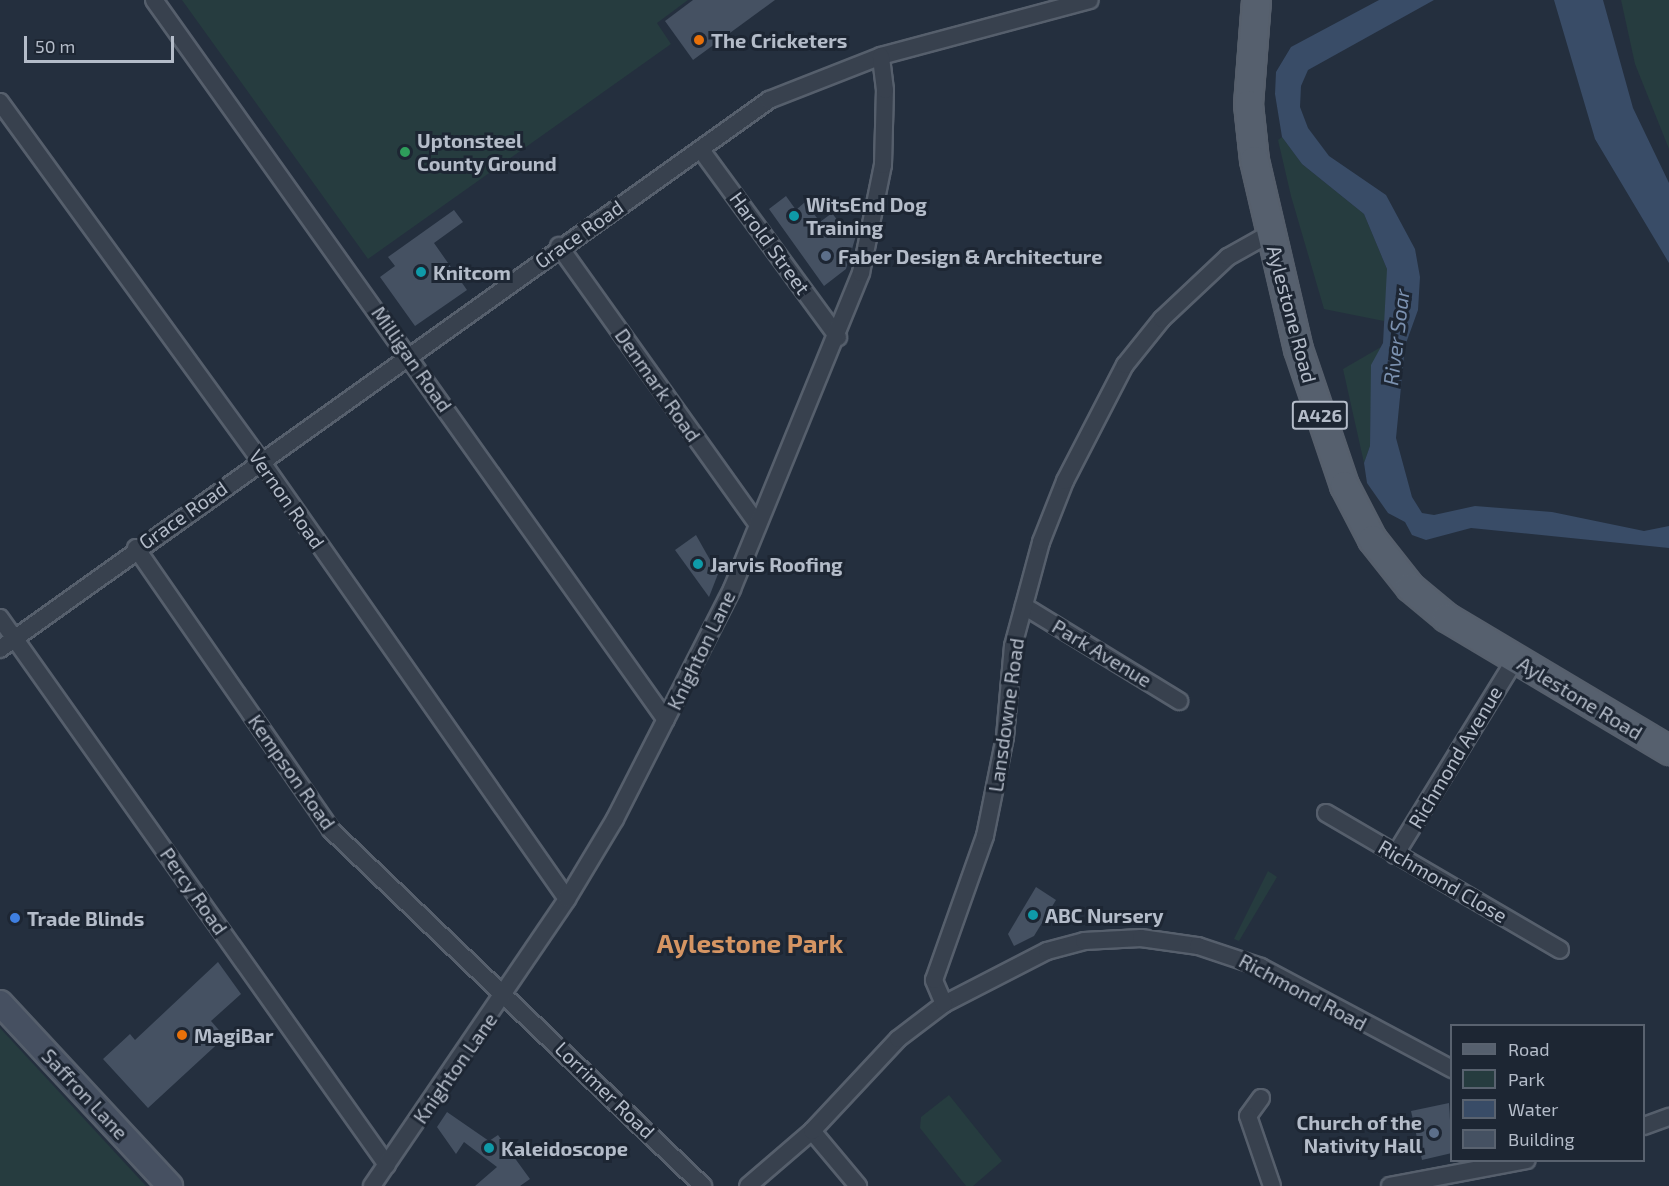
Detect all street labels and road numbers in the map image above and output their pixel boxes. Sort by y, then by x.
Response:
street label: Harold Street [725,187,815,299]
street label: Grace Road [530,195,628,273]
street label: Aylestone Road [1262,243,1322,385]
street label: Milligan Road [367,302,457,416]
street label: Denmark Road [610,324,706,446]
road number: A426 [1292,400,1348,430]
street label: Vernon Road [244,445,330,553]
street label: Grace Road [134,476,232,554]
street label: Knighton Lane [662,586,740,714]
street label: Park Avenue [1048,614,1156,692]
street label: Lansdowne Road [983,637,1029,793]
street label: Aylestone Road [1513,651,1647,745]
street label: Richmond Avenue [1403,681,1507,833]
street label: Kempson Road [243,710,341,834]
street label: Richmond Close [1374,834,1512,928]
street label: Percy Road [155,843,233,939]
street label: Richmond Road [1235,948,1371,1036]
street label: Knighton Lane [408,1008,502,1128]
street label: Lorrimer Road [550,1036,660,1144]
street label: Saffron Lane [37,1044,133,1144]

